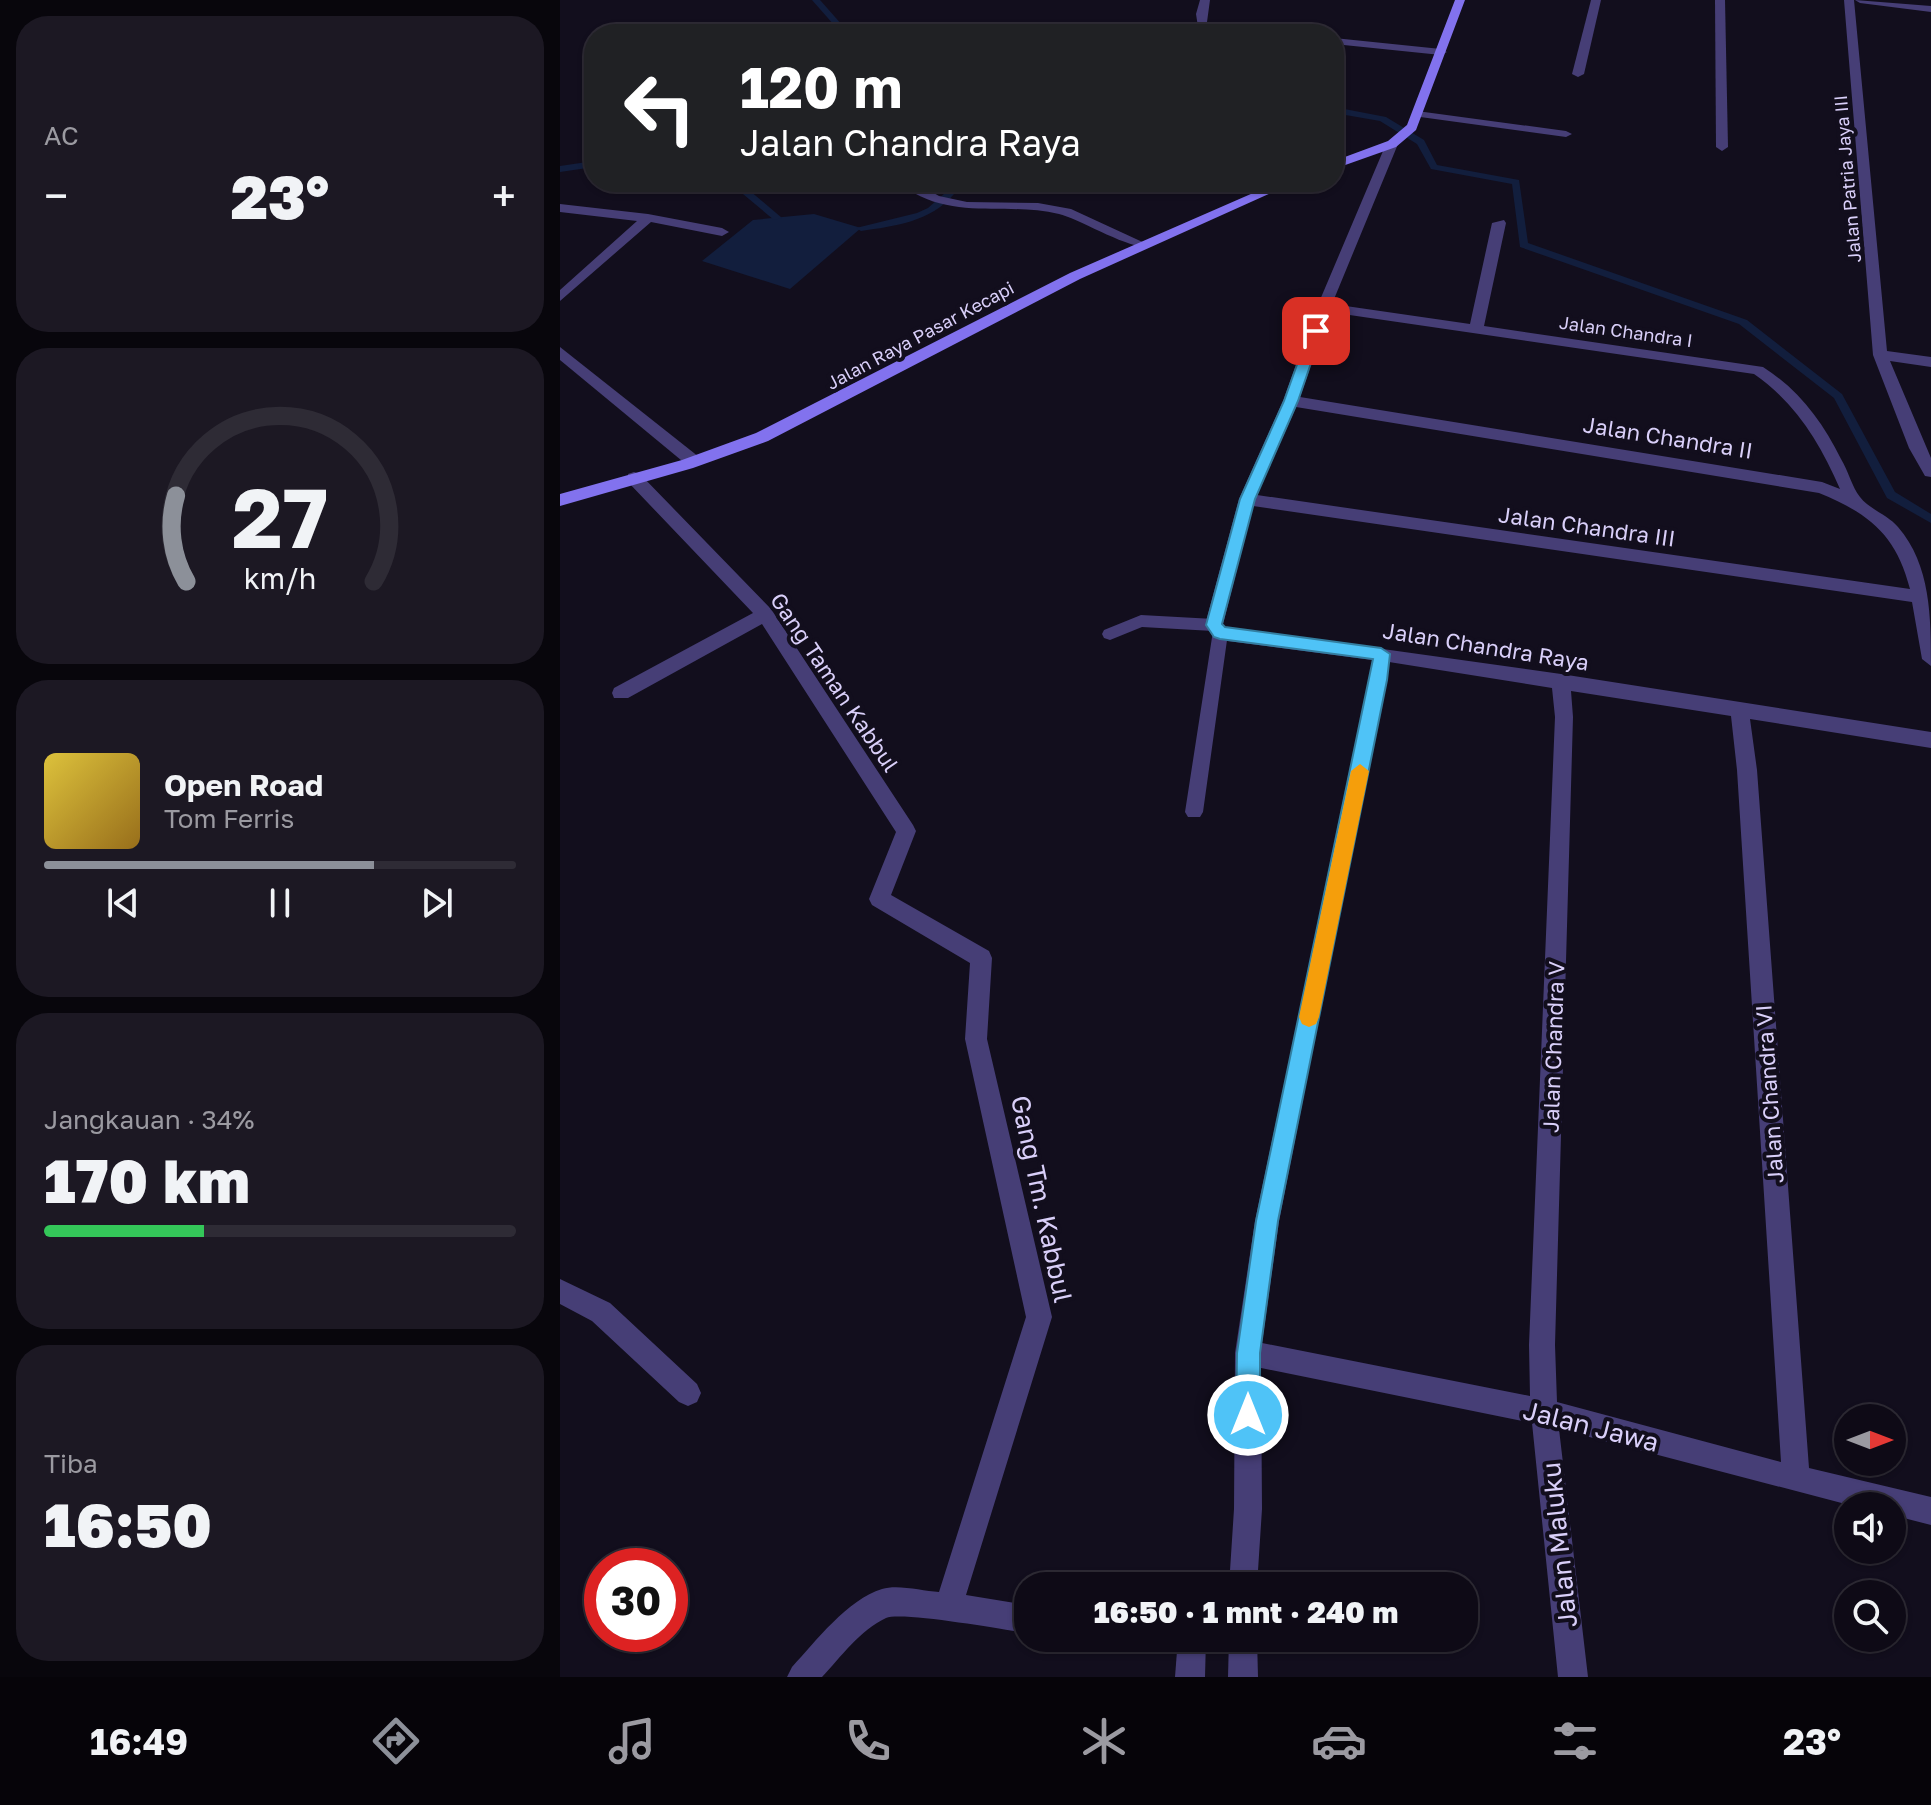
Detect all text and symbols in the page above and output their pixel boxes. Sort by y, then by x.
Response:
text: 120 m [740,53,902,120]
icon: left [608,56,712,160]
street label: Jalan Patria Jaya III [1829,94,1865,264]
text: AC [44,120,79,151]
text: Jalan Chandra Raya [740,121,1081,164]
text: 23° [231,160,329,232]
text: − [44,169,68,222]
text: + [492,169,516,222]
street label: Jalan Raya Pasar Kecapi [823,276,1017,394]
pin [1282,297,1350,365]
icon: arrive [1294,309,1338,353]
street label: Jalan Chandra I [1558,311,1694,351]
street label: Jalan Chandra II [1581,410,1755,464]
text: 27 [232,466,328,566]
street label: Jalan Chandra III [1497,500,1677,552]
text: km/h [244,561,316,595]
street label: Gang Taman Kabbul [765,587,905,777]
street label: Jalan Chandra Raya [1381,616,1591,676]
text: Open Road [164,767,323,803]
text: Tom Ferris [164,803,294,834]
icon: previous [101,881,145,925]
icon: pause [258,881,302,925]
icon: next [415,881,459,925]
street label: Jalan Chandra V [1537,960,1570,1133]
street label: Jalan Chandra VI [1749,1004,1789,1184]
street label: Gang Tm. Kabbul [1005,1093,1079,1305]
text: Jangkauan · 34% [44,1104,254,1135]
text: 170 km [44,1144,250,1216]
position arrow [1206,1373,1290,1457]
street label: Jalan Jawa [1520,1394,1662,1458]
north arrow [1834,1404,1906,1476]
map controls [1834,1404,1906,1652]
text: Tiba [44,1448,98,1479]
street label: Jalan Maluku [1535,1461,1583,1629]
text: 16:50 [44,1488,212,1560]
button: sound [1834,1492,1906,1564]
speed limit sign: 30 [584,1548,688,1652]
button: search [1834,1580,1906,1652]
text: 16:50 · 1 mnt · 240 m [1094,1594,1398,1630]
icon: directions [368,1713,424,1769]
icon: music [604,1713,660,1769]
icon: phone [840,1713,896,1769]
icon: climate [1076,1713,1132,1769]
icon: car [1311,1713,1367,1769]
icon: filters [1547,1713,1603,1769]
text: 16:49 [90,1720,188,1763]
text: 23° [1783,1720,1841,1763]

